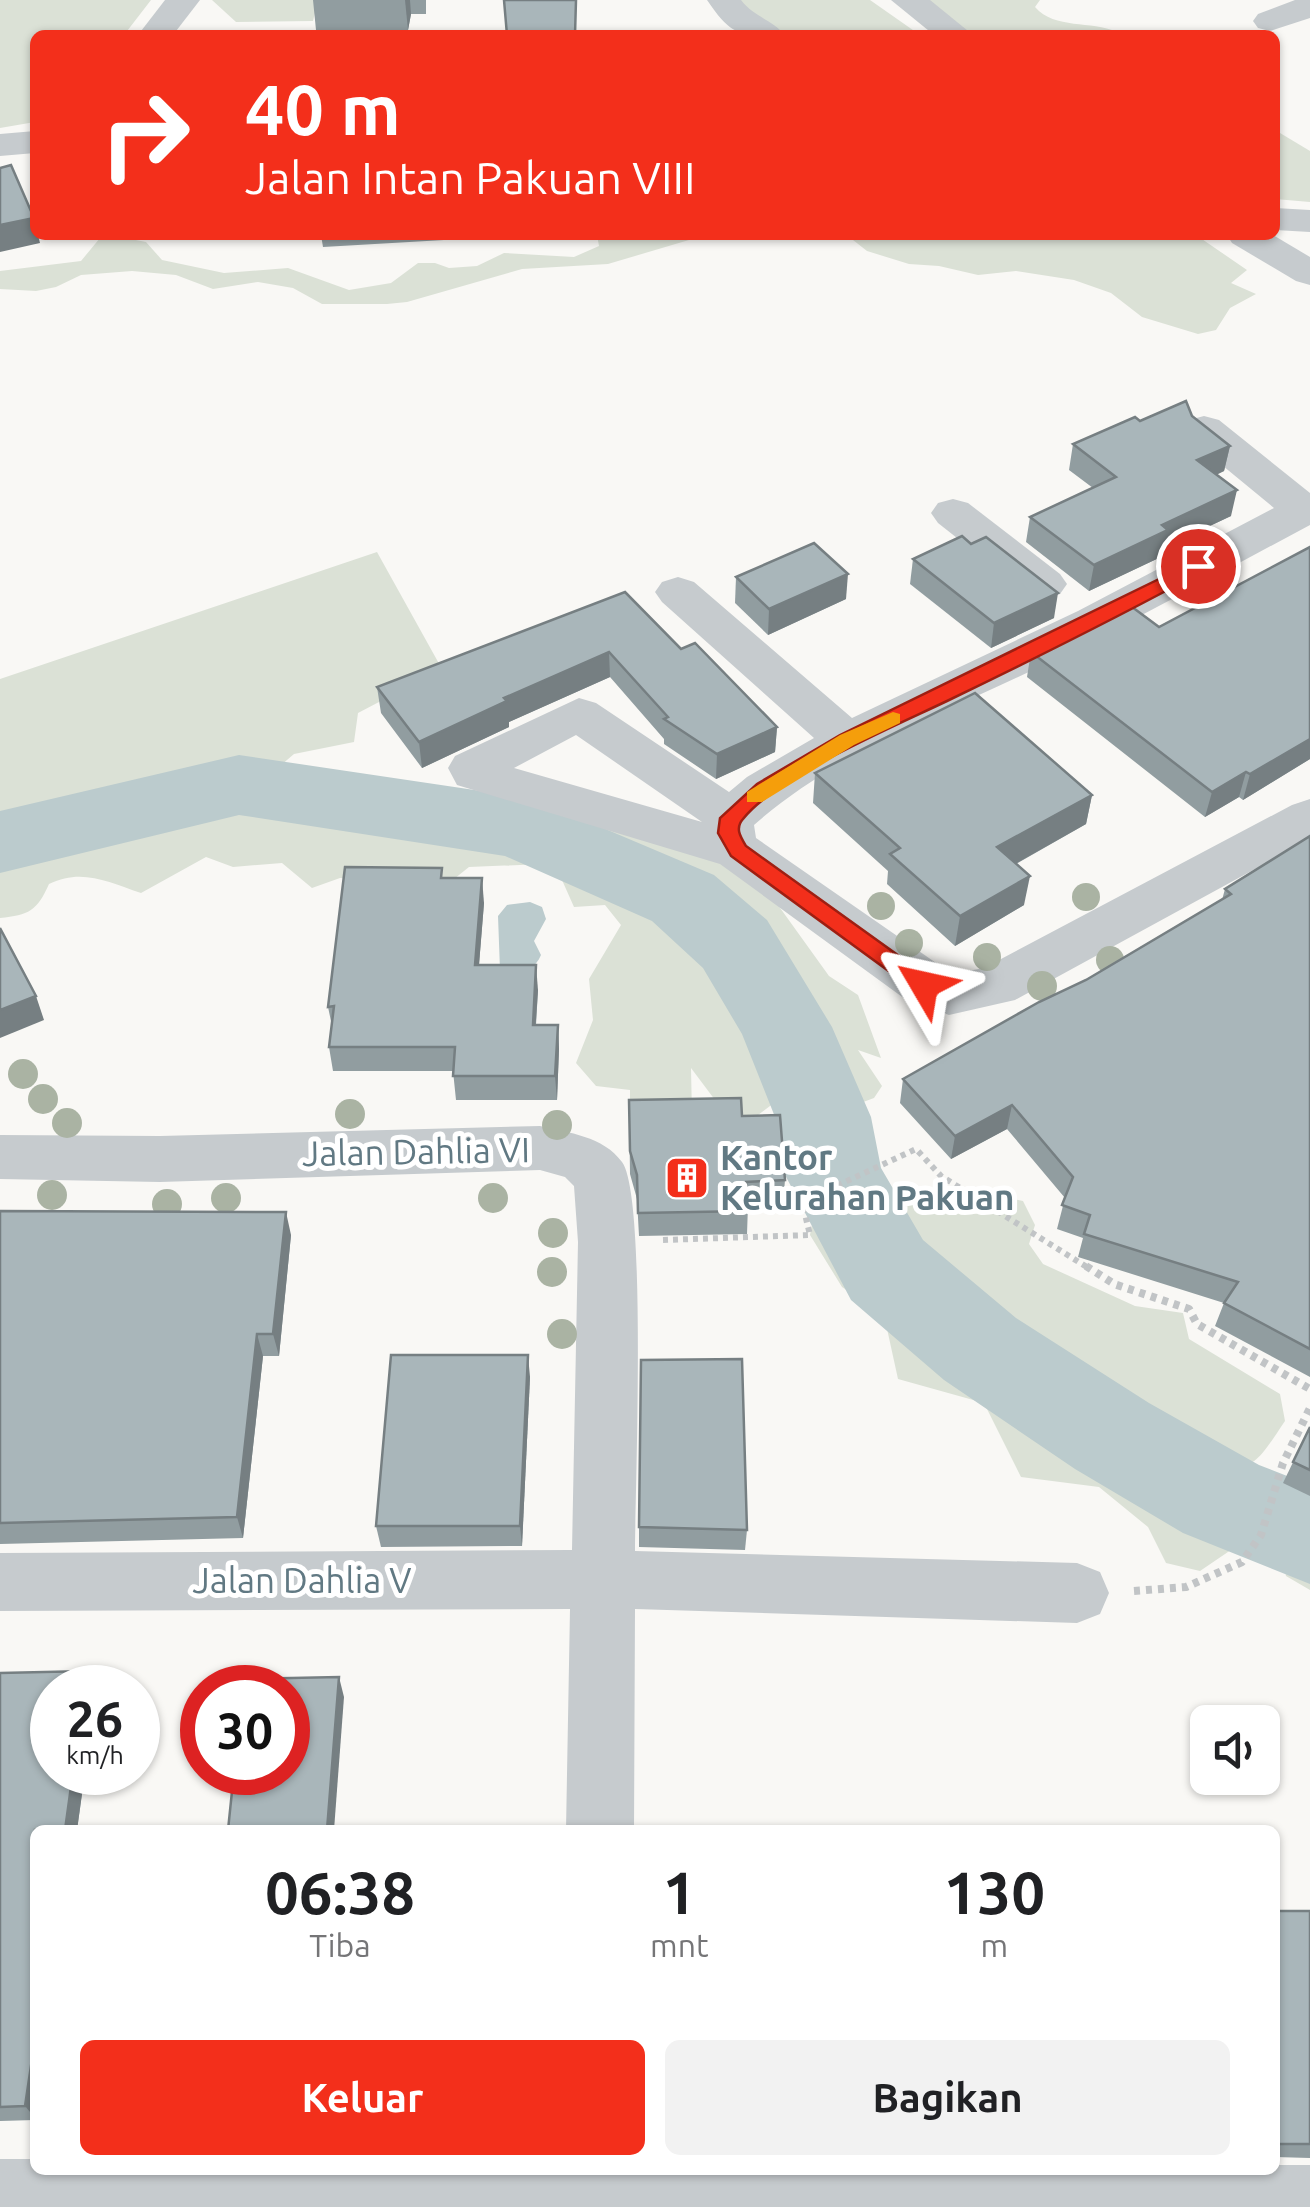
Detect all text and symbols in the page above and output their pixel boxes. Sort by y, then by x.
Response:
icon: right [80,70,210,200]
text: 40 m [245,70,401,148]
text: Jalan Intan Pakuan VIII [245,152,696,203]
pin [1156,524,1241,609]
icon: arrive [1171,539,1226,594]
position arrow [872,933,976,1037]
street label: Jalan Dahlia VI [302,1129,530,1173]
place label: Kantor Kelurahan Pakuan [720,1137,1015,1217]
building icon: Kantor Kelurahan Pakuan [664,1155,710,1201]
street label: Jalan Dahlia V [192,1560,412,1600]
speed limit sign: 30 [180,1665,310,1795]
text: 26 [67,1690,123,1746]
map controls [1190,1705,1280,1795]
button: sound [1190,1705,1280,1795]
text: km/h [66,1741,124,1769]
text: 06:38 [265,1858,415,1925]
text: 1 [662,1858,696,1925]
text: 130 [944,1858,1045,1925]
text: Tiba [309,1927,371,1963]
text: mnt [650,1927,709,1963]
text: m [980,1927,1008,1963]
button: Keluar [80,2040,645,2155]
button: Bagikan [665,2040,1230,2155]

